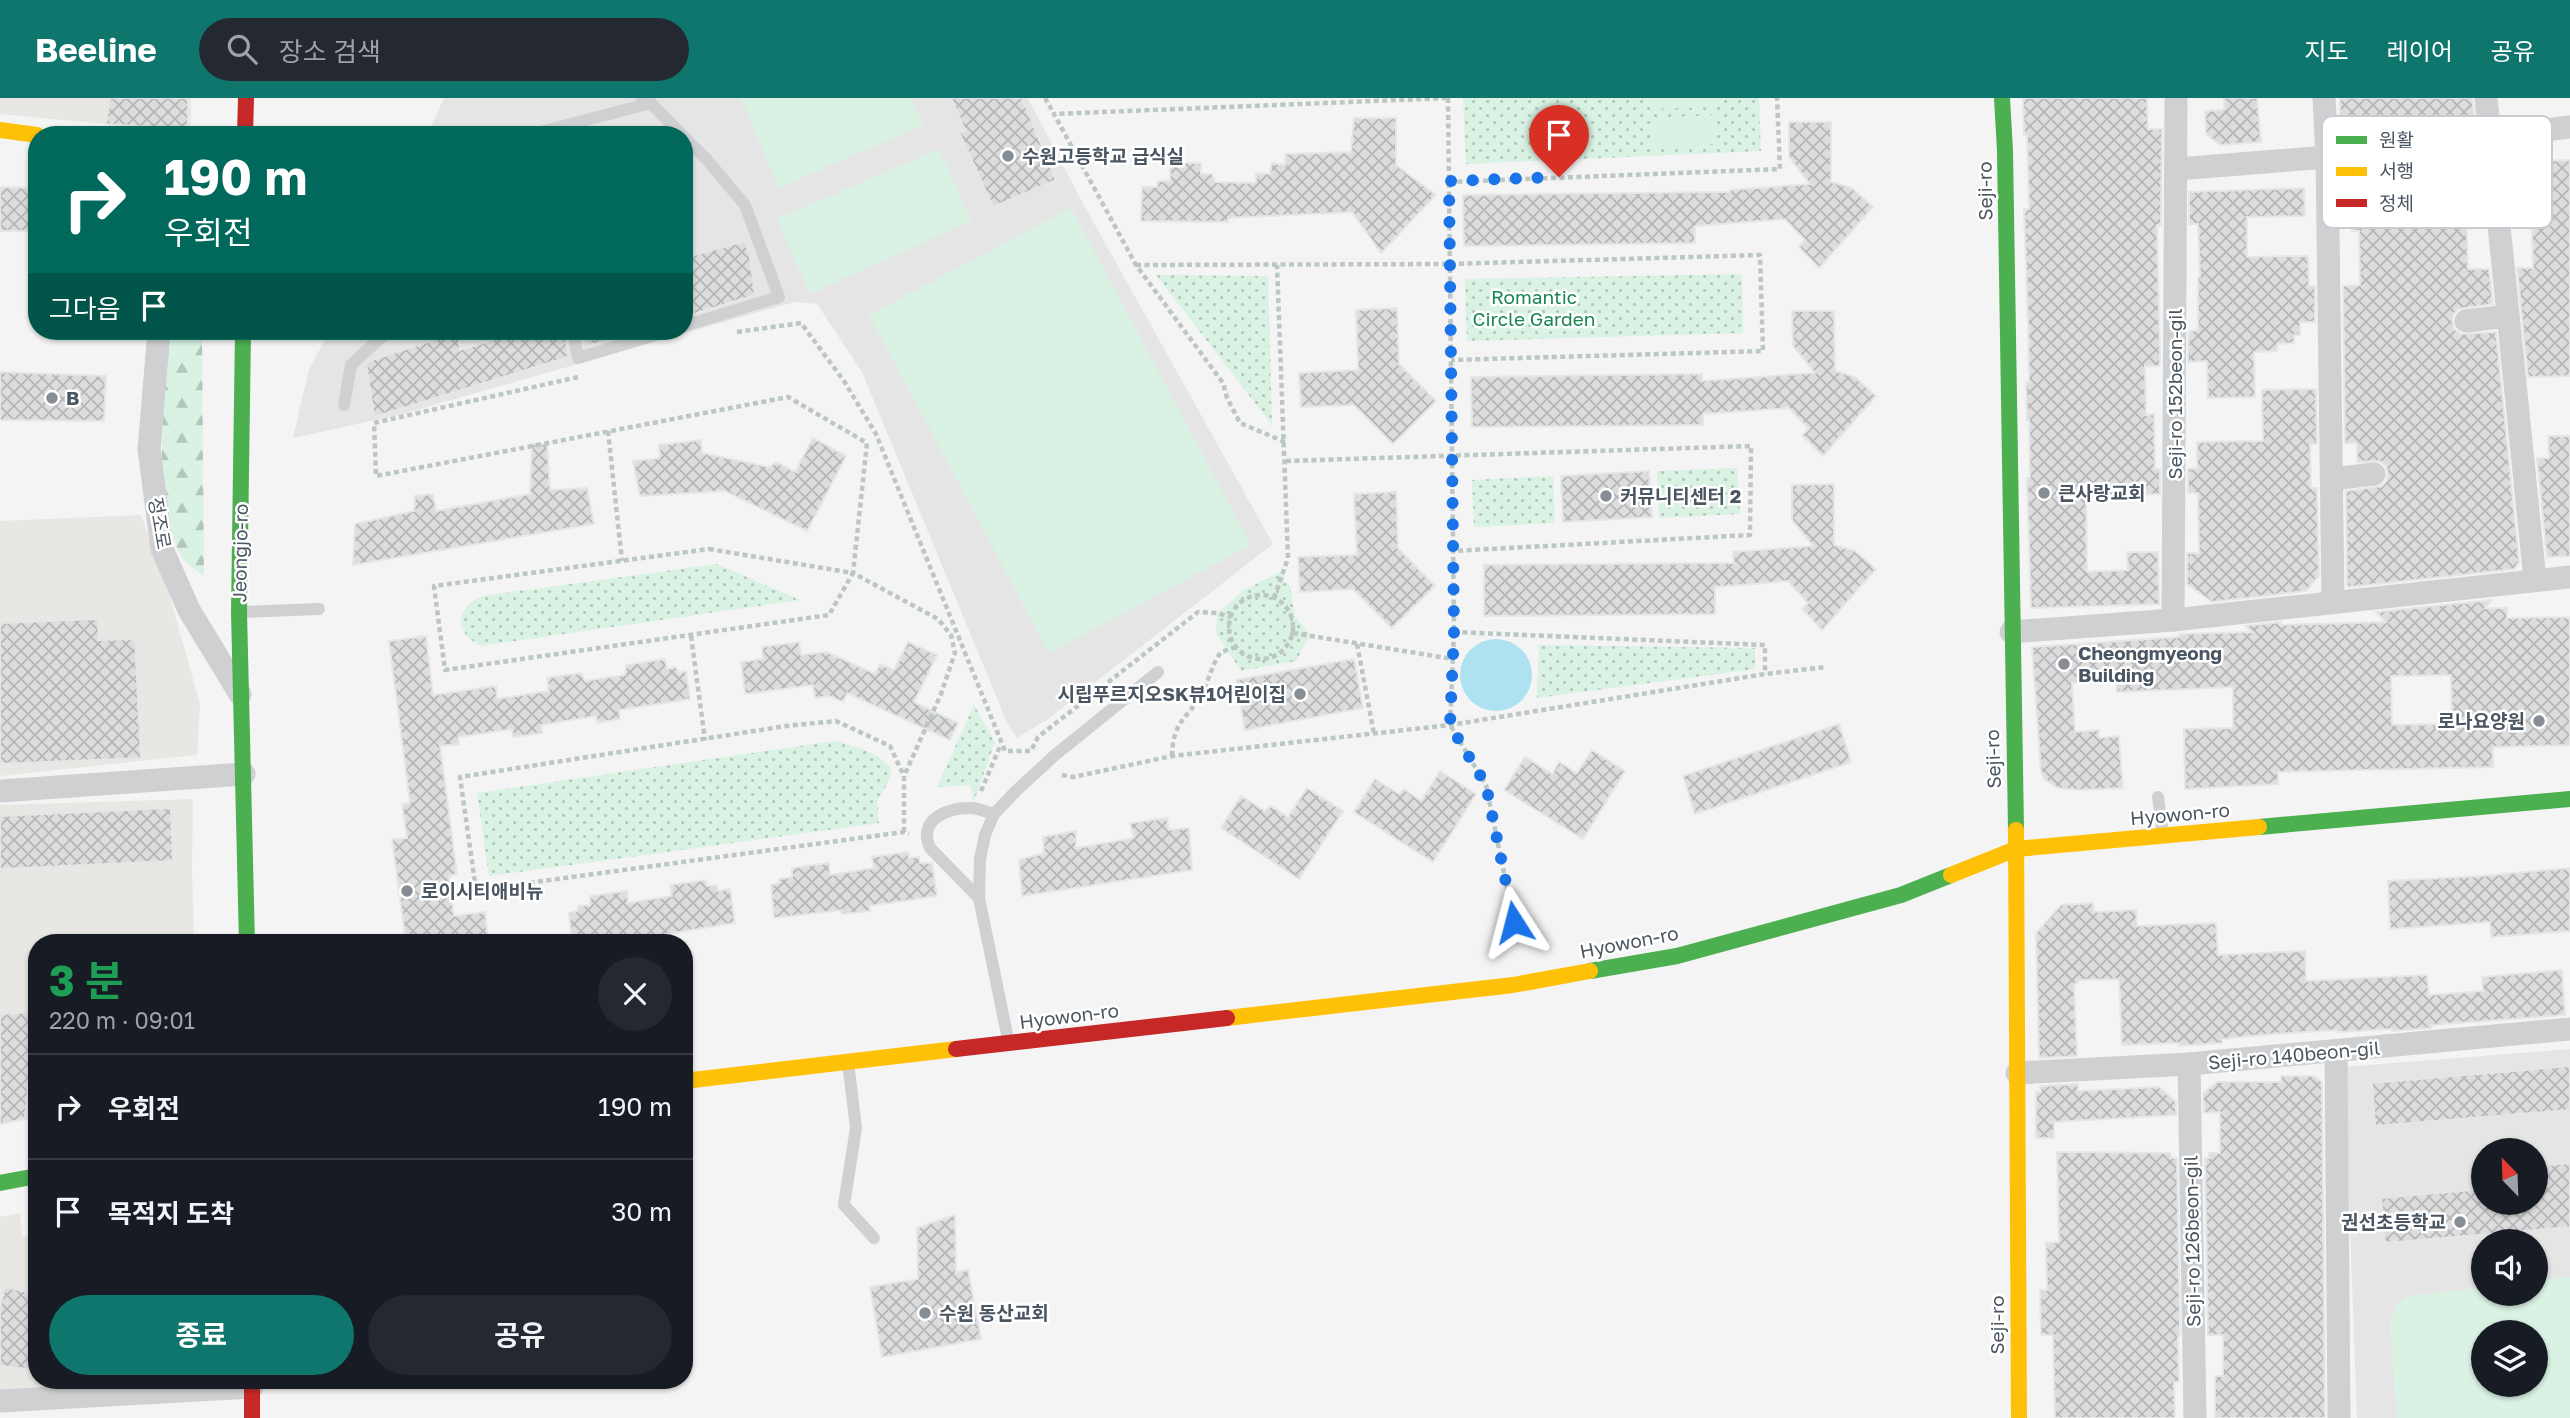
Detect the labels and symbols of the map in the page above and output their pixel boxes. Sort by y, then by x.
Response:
pin [1529,105,1589,177]
legend [2322,116,2552,228]
text: 원활 [2379,128,2414,151]
place label: 수원고등학교 급식실 [1022,144,1184,167]
marker: 수원고등학교 급식실 [1000,148,1016,164]
text: 서행 [2379,159,2414,182]
street label: Seji-ro [1972,161,1997,221]
text: 정체 [2379,191,2414,214]
park label: Romantic Circle Garden [1473,285,1596,330]
street label: Seji-ro 152beon-gil [2163,308,2186,480]
place label: B [66,386,79,409]
marker: B [44,390,60,406]
place label: 큰사랑교회 [2058,481,2145,504]
place label: 커뮤니티센터 2 [1620,484,1741,507]
marker: 큰사랑교회 [2036,485,2052,501]
marker: 커뮤니티센터 2 [1598,488,1614,504]
street label: 정조로 [145,495,176,551]
street label: Jeongjo-ro [227,503,252,603]
place label: Cheongmyeong Building [2078,641,2222,686]
marker: Cheongmyeong Building [2056,656,2072,672]
place label: 시립푸르지오SK뷰1어린이집 [1057,682,1286,705]
marker: 시립푸르지오SK뷰1어린이집 [1292,686,1308,702]
place label: 로나요양원 [2438,709,2525,732]
marker: 로나요양원 [2531,713,2547,729]
street label: Seji-ro [1980,729,2005,789]
street label: Hyowon-ro [2129,798,2231,829]
place label: 로이시티애비뉴 [421,879,543,902]
marker: 로이시티애비뉴 [399,883,415,899]
position arrow [1477,885,1551,959]
street label: Hyowon-ro [1578,921,1680,962]
street label: Hyowon-ro [1018,998,1120,1033]
street label: Seji-ro 140beon-gil [2207,1036,2381,1073]
north arrow [2471,1138,2548,1214]
street label: Seji-ro 126beon-gil [2179,1155,2204,1327]
place label: 권선초등학교 [2341,1210,2446,1233]
marker: 권선초등학교 [2452,1214,2468,1230]
street label: Seji-ro [1985,1295,2008,1355]
place label: 수원 동산교회 [939,1301,1049,1324]
marker: 수원 동산교회 [917,1305,933,1321]

